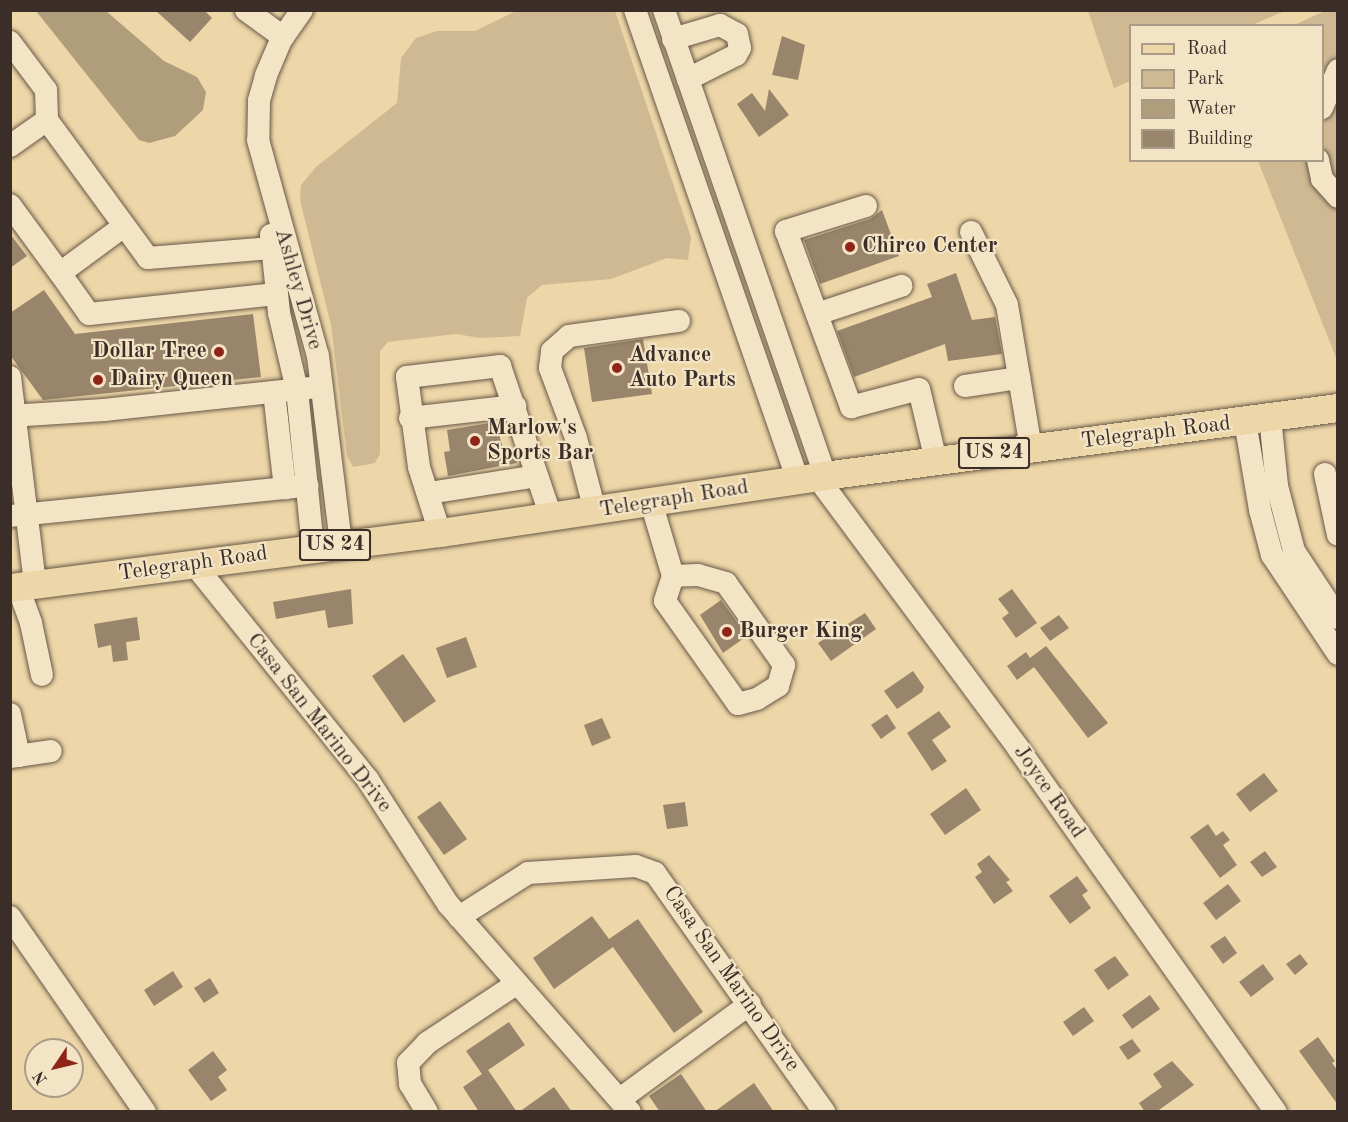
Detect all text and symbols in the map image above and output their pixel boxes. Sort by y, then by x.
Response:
legend [1129,24,1324,162]
text: Road [1187,40,1227,58]
text: Park [1187,70,1224,88]
text: Water [1187,100,1236,118]
text: Building [1187,130,1252,148]
street label: Ashley Drive [268,225,328,353]
place label: Chirco Center [862,234,998,260]
marker: Chirco Center [843,240,857,254]
place label: Dollar Tree [92,339,207,365]
place label: Advance Auto Parts [629,342,736,394]
marker: Dollar Tree [212,345,226,359]
marker: Advance Auto Parts [610,361,624,375]
place label: Dairy Queen [110,367,233,393]
marker: Dairy Queen [91,373,105,387]
street label: Telegraph Road [1080,411,1232,455]
place label: Marlow's Sports Bar [487,415,593,466]
marker: Marlow's Sports Bar [468,434,482,448]
road number: US 24 [958,435,1030,471]
street label: Telegraph Road [598,474,750,524]
road number: US 24 [299,527,371,563]
street label: Telegraph Road [117,540,269,588]
place label: Burger King [739,619,862,645]
marker: Burger King [720,625,734,639]
street label: Casa San Marino Drive [241,628,397,818]
street label: Joyce Road [1007,740,1091,844]
street label: Casa San Marino Drive [657,881,805,1077]
north arrow [24,1038,84,1098]
text: N [31,1068,51,1087]

